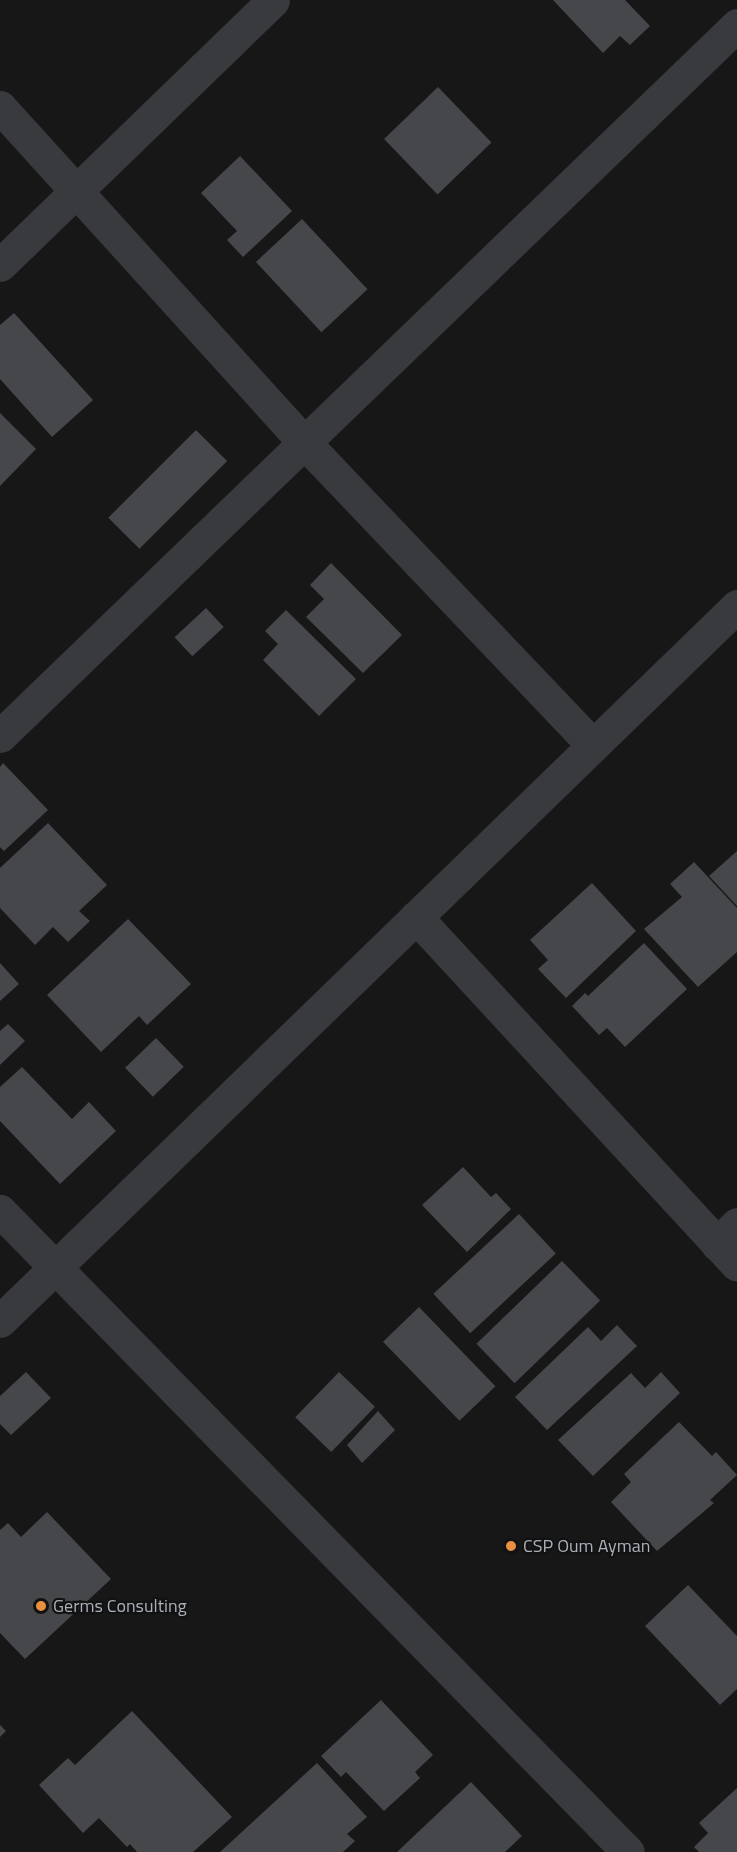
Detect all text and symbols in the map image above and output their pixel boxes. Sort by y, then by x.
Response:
place label: CSP Oum Ayman [523,1535,650,1557]
marker: CSP Oum Ayman [504,1539,518,1553]
place label: Germs Consulting [53,1595,187,1617]
marker: Germs Consulting [34,1599,48,1613]

